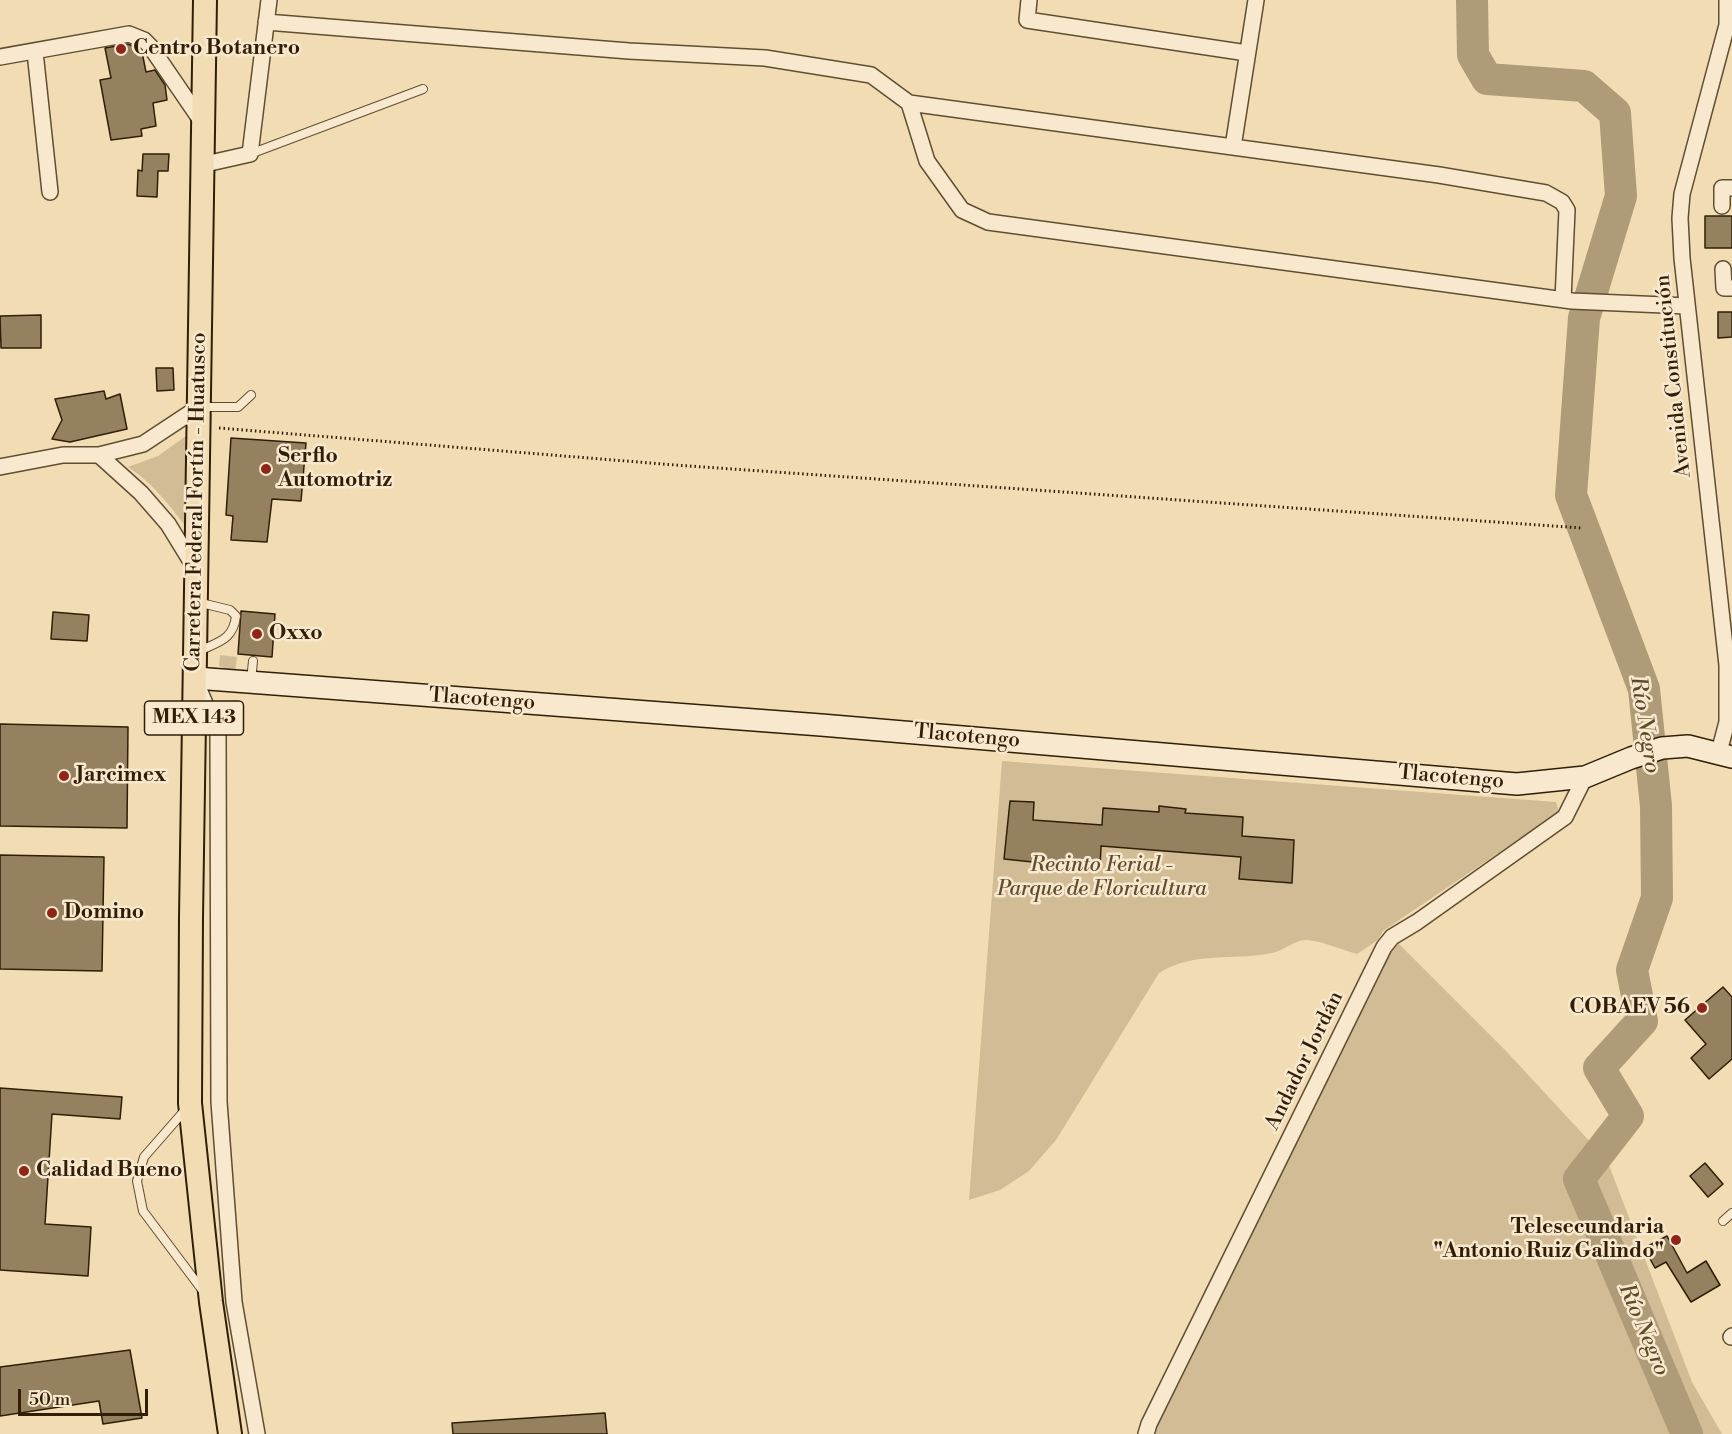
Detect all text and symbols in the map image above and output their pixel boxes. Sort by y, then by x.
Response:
place label: Centro Botanero [133,36,300,62]
marker: Centro Botanero [114,42,128,56]
street label: Avenida Constitución [1651,273,1697,479]
street label: Carretera Federal Fortín - Huatusco [181,332,213,672]
place label: Serflo Automotriz [278,444,392,494]
marker: Serflo Automotriz [259,462,273,476]
place label: Oxxo [269,621,323,647]
marker: Oxxo [250,627,264,641]
water label: Río Negro [1623,675,1665,775]
street label: Tlacotengo [428,684,536,716]
road number: MEX 143 [144,701,244,735]
street label: Tlacotengo [913,720,1021,754]
street label: Tlacotengo [1397,761,1505,795]
place label: Jarcimex [76,763,166,789]
marker: Jarcimex [57,769,71,783]
park label: Recinto Ferial - Parque de Floricultura [997,853,1207,903]
place label: Domino [64,900,144,926]
marker: Domino [45,906,59,920]
street label: Andador Jordán [1260,987,1350,1135]
place label: COBAEV 56 [1569,995,1690,1021]
marker: COBAEV 56 [1695,1001,1709,1015]
place label: Calidad Bueno [36,1158,182,1184]
marker: Calidad Bueno [17,1164,31,1178]
place label: Telesecundaria "Antonio Ruiz Galindo" [1433,1215,1664,1265]
marker: Telesecundaria "Antonio Ruiz Galindo" [1669,1233,1683,1247]
water label: Río Negro [1612,1280,1674,1380]
scale bar [21,1377,152,1415]
text: 50 m [29,1388,70,1411]

